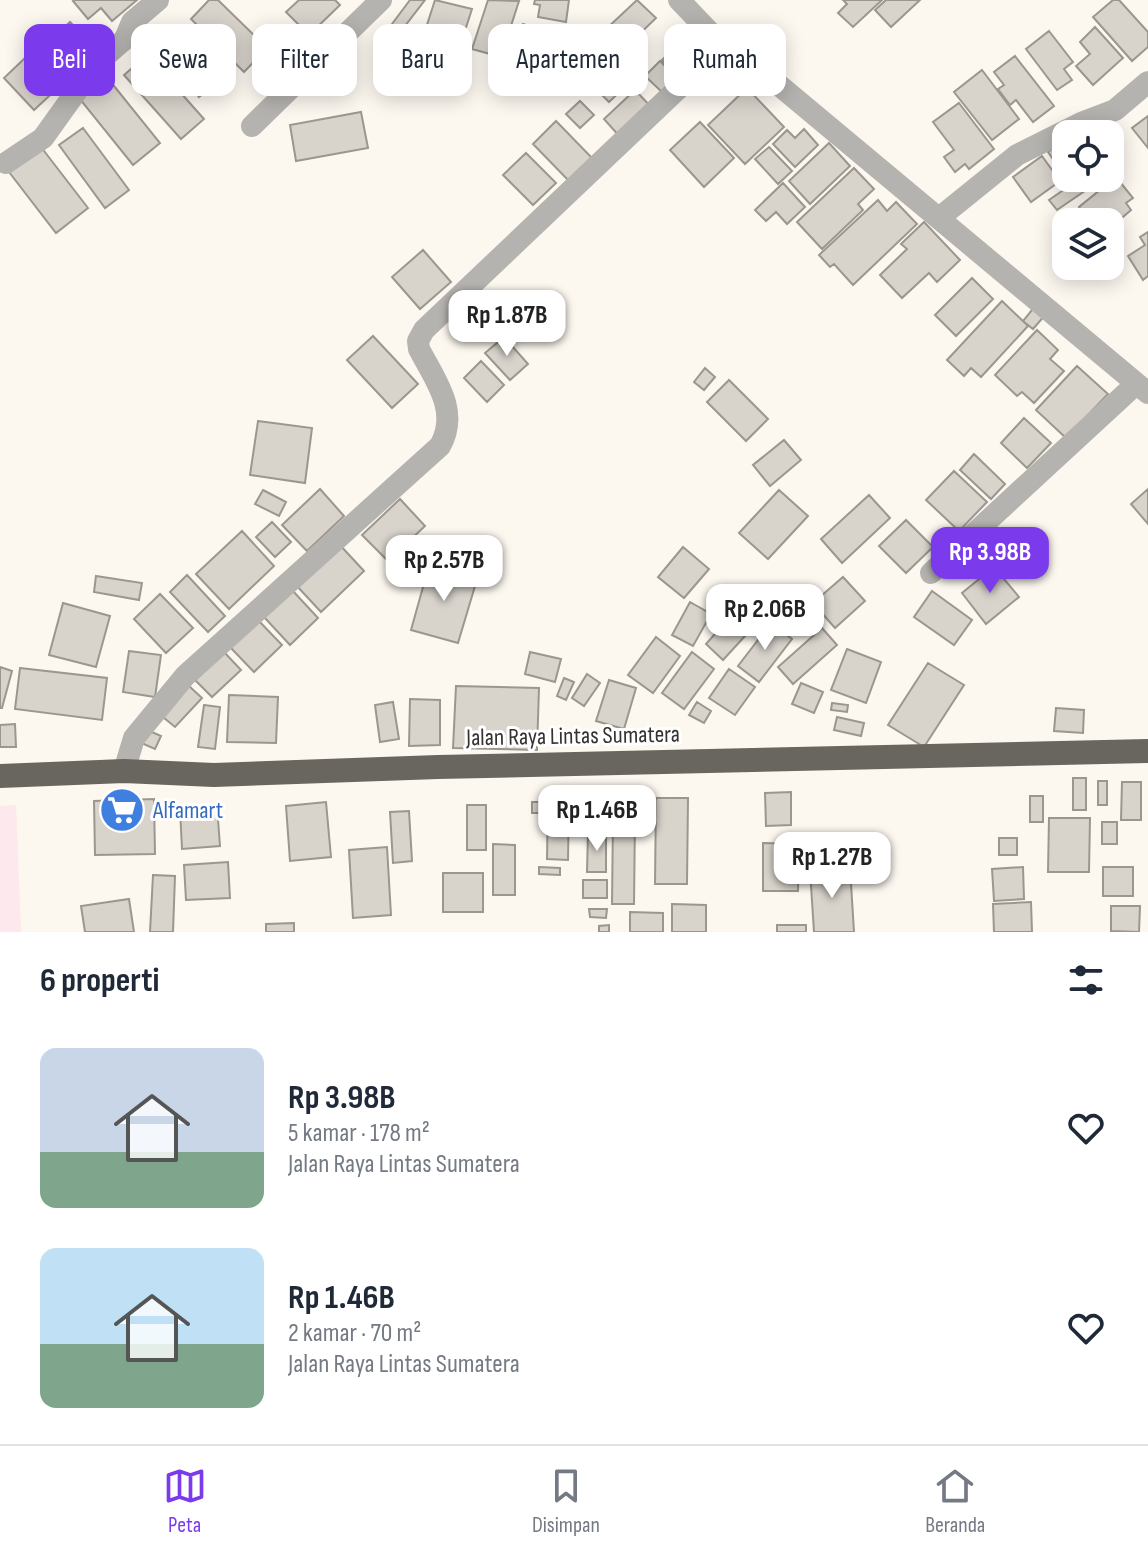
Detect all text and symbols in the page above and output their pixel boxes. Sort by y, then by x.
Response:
chip: Beli [24,24,115,96]
chip: Sewa [131,24,236,96]
chip: Filter [252,24,357,96]
chip: Baru [373,24,472,96]
chip: Apartemen [488,24,648,96]
chip: Rumah [664,24,786,96]
map controls [1052,120,1124,280]
button: locate [1052,120,1124,192]
button: layers [1052,208,1124,280]
pin: Rp 1.87B [424,290,590,358]
text: Rp 1.87B [467,300,547,331]
pin: Rp 3.98B [907,527,1073,595]
pin: Rp 2.57B [361,535,527,603]
text: Rp 3.98B [949,537,1031,568]
text: Rp 2.57B [404,545,484,576]
pin: Rp 2.06B [682,584,848,652]
text: Rp 2.06B [724,594,806,625]
street label: Jalan Raya Lintas Sumatera [465,720,680,752]
pin: Rp 1.46B [514,785,680,853]
supermarket icon: Alfamart [98,786,146,834]
text: Rp 1.46B [556,795,638,826]
place label: Alfamart [152,796,223,825]
pin: Rp 1.27B [749,832,915,900]
text: Rp 1.27B [792,842,872,873]
icon: filters [1064,958,1108,1002]
text: 6 properti [40,960,159,1001]
text: Rp 3.98B [288,1077,396,1118]
icon: home [104,1080,200,1176]
icon: heart [1064,1106,1108,1150]
text: 5 kamar · 178 m² [288,1118,430,1149]
text: Jalan Raya Lintas Sumatera [288,1149,520,1180]
text: Rp 1.46B [288,1277,395,1318]
icon: home [104,1280,200,1376]
icon: heart [1064,1306,1108,1350]
text: 2 kamar · 70 m² [288,1318,421,1349]
text: Jalan Raya Lintas Sumatera [288,1349,520,1380]
tab: Peta [163,1464,207,1539]
tab: Disimpan [532,1464,600,1539]
tab: Beranda [925,1464,985,1539]

